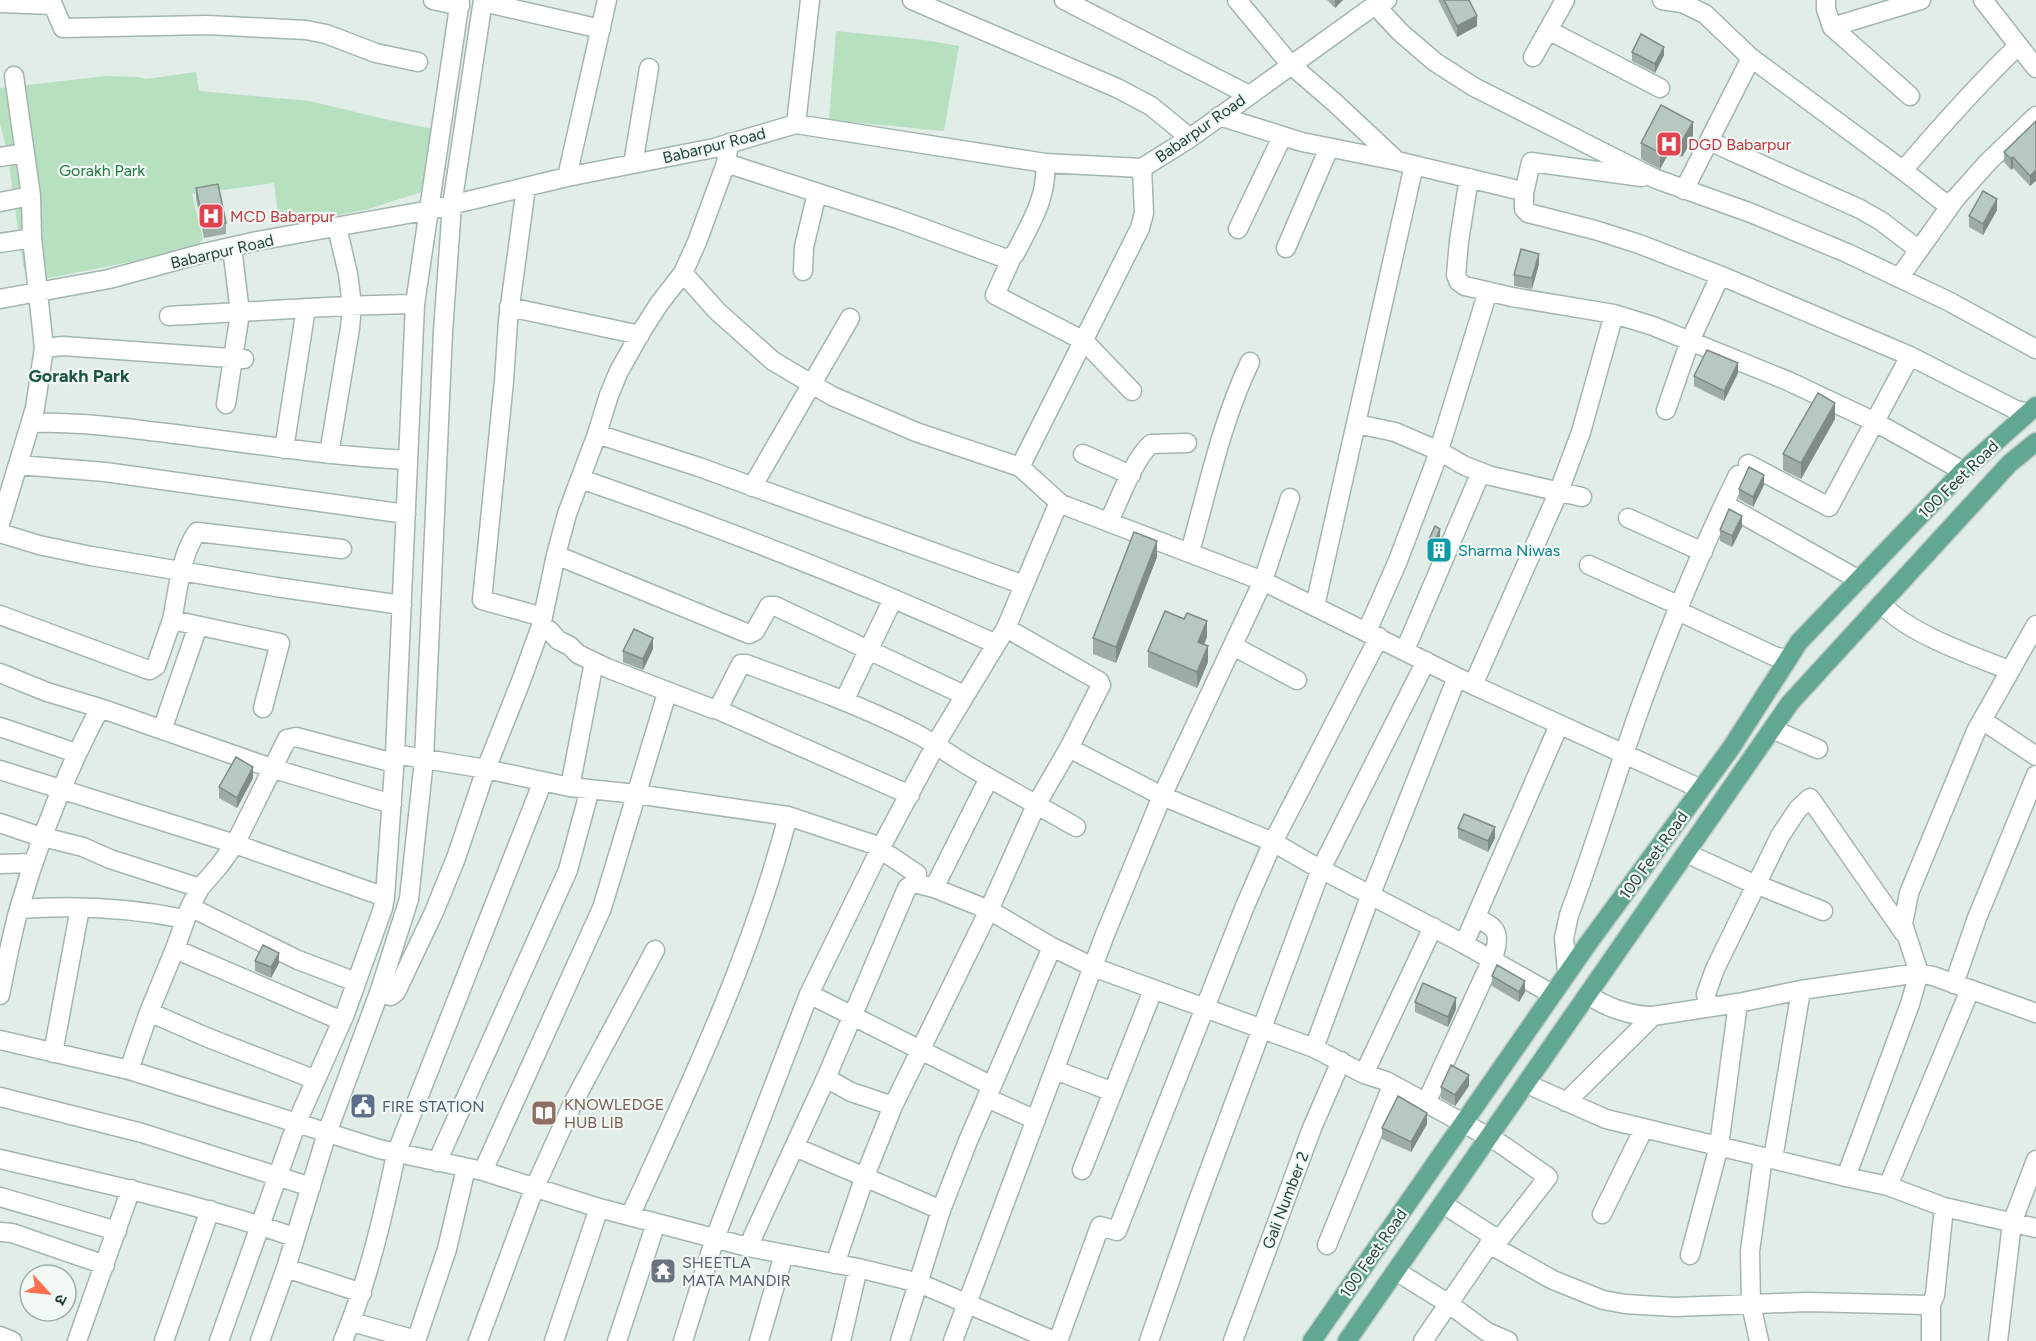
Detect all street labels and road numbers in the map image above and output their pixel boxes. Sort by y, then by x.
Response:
street label: Babarpur Road [1152,90,1249,166]
street label: Babarpur Road [661,124,768,167]
street label: Babarpur Road [169,230,276,273]
street label: 100 Feet Road [1914,436,2002,522]
street label: 100 Feet Road [1615,808,1692,903]
street label: Gali Number 2 [1258,1149,1313,1252]
street label: 100 Feet Road [1336,1205,1411,1301]

